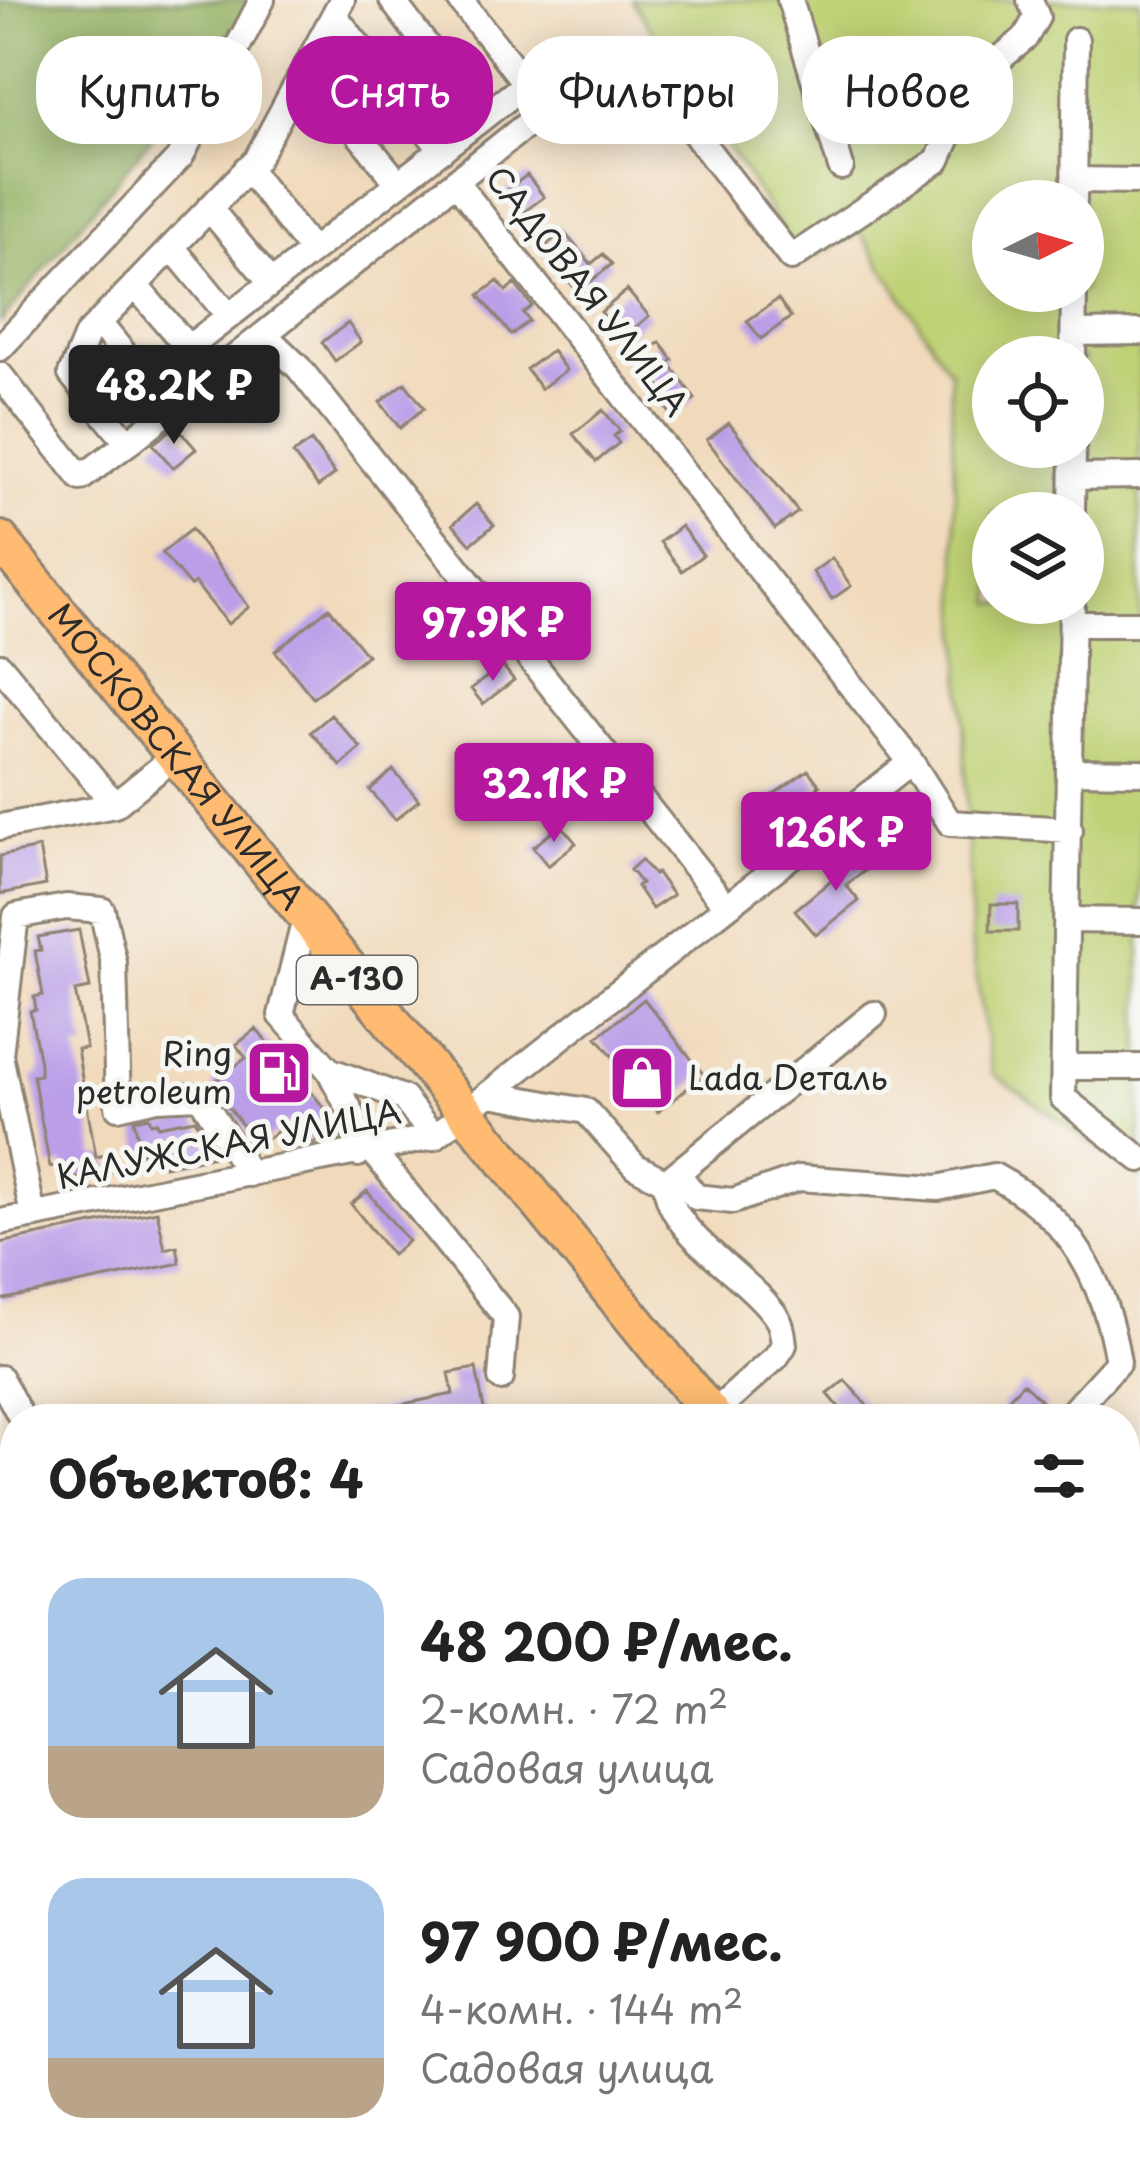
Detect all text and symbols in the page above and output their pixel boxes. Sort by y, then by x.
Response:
chip: Купить [36,36,262,144]
chip: Снять [286,36,493,144]
chip: Фильтры [517,36,778,144]
chip: Новое [802,36,1013,144]
street label: САДОВАЯ УЛИЦА [475,154,702,426]
north arrow [972,180,1104,312]
map controls [972,180,1104,624]
button: locate [972,336,1104,468]
pin: 48.2K ₽ [63,345,285,447]
text: 48.2K ₽ [96,354,252,413]
button: layers [972,492,1104,624]
pin: 97.9K ₽ [382,582,604,684]
street label: МОСКОВСКАЯ УЛИЦА [38,591,318,919]
text: 97.9K ₽ [422,591,564,650]
pin: 32.1K ₽ [443,743,665,845]
text: 32.1K ₽ [482,752,626,811]
pin: 126K ₽ [738,792,934,894]
text: 126K ₽ [768,801,904,860]
road number: А-130 [297,956,417,1004]
place label: Ring petroleum [76,1027,232,1115]
fuel station icon: Ring petroleum [244,1038,314,1108]
shop icon: Lada Dеталь [607,1043,677,1113]
place label: Lada Dеталь [688,1051,888,1101]
street label: КАЛУЖСКАЯ УЛИЦА [52,1084,405,1200]
text: Объектов: 4 [48,1438,364,1515]
icon: filters [1026,1443,1092,1509]
text: 48 200 ₽/мес. [420,1601,793,1678]
icon: home [144,1626,288,1770]
text: 2-комн. · 72 m² [420,1678,728,1737]
text: Садовая улица [420,1737,713,1796]
text: 97 900 ₽/мес. [420,1901,783,1978]
icon: home [144,1926,288,2070]
text: 4-комн. · 144 m² [420,1978,743,2037]
text: Садовая улица [420,2037,713,2096]

